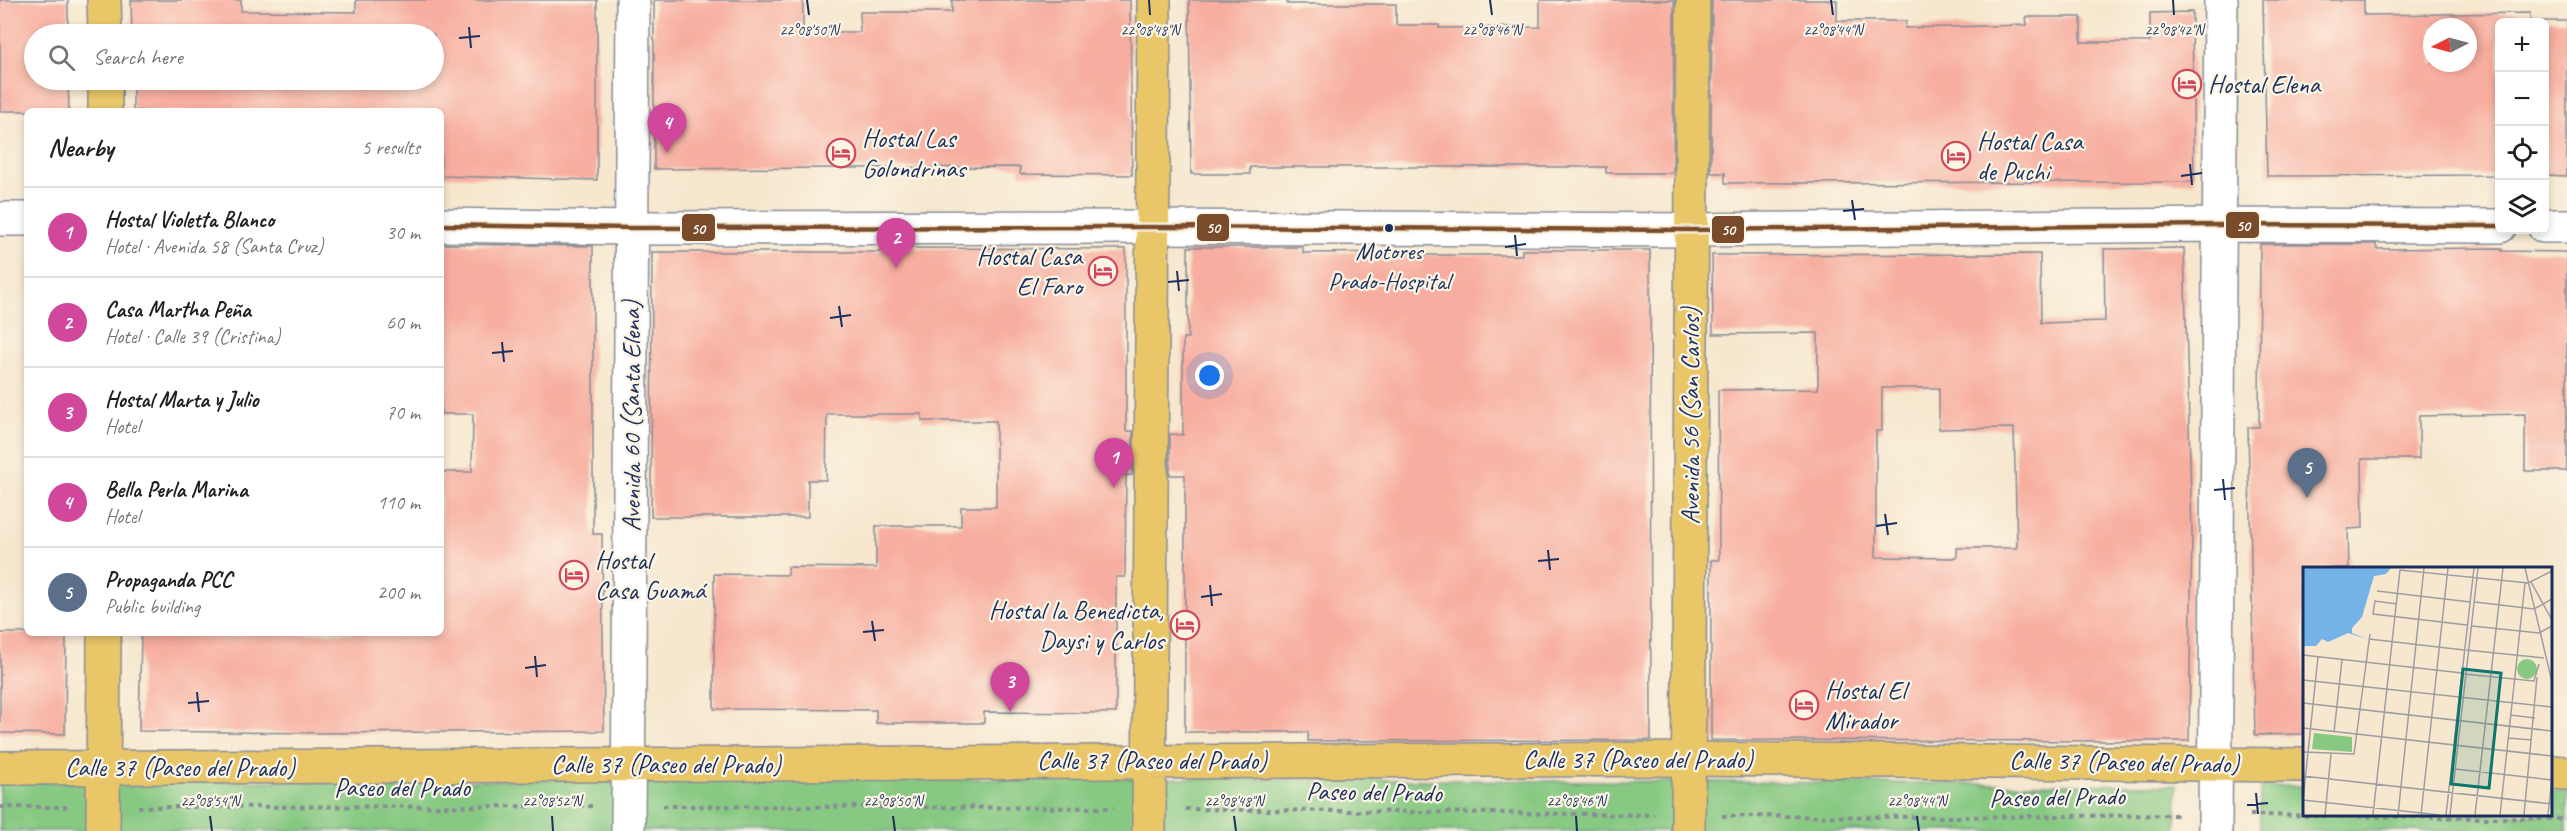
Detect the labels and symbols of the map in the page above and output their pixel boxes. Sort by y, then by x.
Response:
north arrow [2423,18,2477,72]
text: 22°08'50"N [779,21,842,40]
text: 22°08'48"N [1120,21,1183,40]
text: 22°08'46"N [1462,21,1525,40]
text: 22°08'44"N [1803,21,1866,40]
text: 22°08'42"N [2144,21,2207,40]
hotel icon: Hostal Elena [2171,68,2203,100]
place label: Hostal Elena [2208,68,2322,101]
pin: 4 [648,104,686,153]
place label: Hostal Las Golondrinas [862,122,968,185]
place label: Hostal Casa de Puchi [1977,125,2084,188]
hotel icon: Hostal Las Golondrinas [825,137,857,169]
hotel icon: Hostal Casa de Puchi [1940,140,1972,172]
line badge: 50 [2225,211,2260,239]
line badge: 50 [681,213,716,242]
line badge: 50 [1196,213,1230,242]
line badge: 50 [1711,215,1745,244]
text: 50 [2236,216,2252,236]
pin: 2 [876,218,916,268]
text: 50 [1206,218,1222,238]
text: 50 [691,219,707,239]
text: 50 [1721,220,1737,240]
marker: Motores Prado-Hospital [1383,222,1395,234]
place label: Motores Prado-Hospital [1328,236,1454,296]
place label: Hostal Casa El Faro [976,240,1085,303]
hotel icon: Hostal Casa El Faro [1087,255,1119,287]
street label: Avenida 60 (Santa Elena) [615,299,648,531]
street label: Avenida 56 (San Carlos) [1674,306,1707,525]
your location [1195,361,1224,390]
pin: 1 [1094,438,1134,488]
pin: 5 [2288,448,2326,498]
place label: Hostal Casa Guamá [595,544,708,607]
hotel icon: Hostal Casa Guamá [558,559,590,591]
inset map [2303,567,2552,816]
place label: Hostal la Benedicta, Daysi y Carlos [989,594,1166,657]
hotel icon: Hostal la Benedicta, Daysi y Carlos [1169,609,1201,641]
pin: 3 [990,662,1030,712]
place label: Hostal El Mirador [1825,674,1910,737]
hotel icon: Hostal El Mirador [1788,689,1820,721]
street label: Calle 37 (Paseo del Prado) [1523,743,1754,776]
street label: Calle 37 (Paseo del Prado) [2009,743,2241,781]
street label: Calle 37 (Paseo del Prado) [1037,744,1268,777]
street label: Calle 37 (Paseo del Prado) [551,748,782,781]
street label: Calle 37 (Paseo del Prado) [65,751,296,784]
street label: Paseo del Prado [334,771,472,804]
street label: Paseo del Prado [1306,774,1444,810]
street label: Paseo del Prado [1989,779,2127,815]
text: 22°08'54"N [180,792,243,811]
text: 22°08'52"N [522,792,585,811]
text: 22°08'50"N [863,792,926,811]
text: 22°08'48"N [1204,792,1267,811]
text: 22°08'46"N [1546,792,1609,811]
text: 22°08'44"N [1887,792,1950,811]

